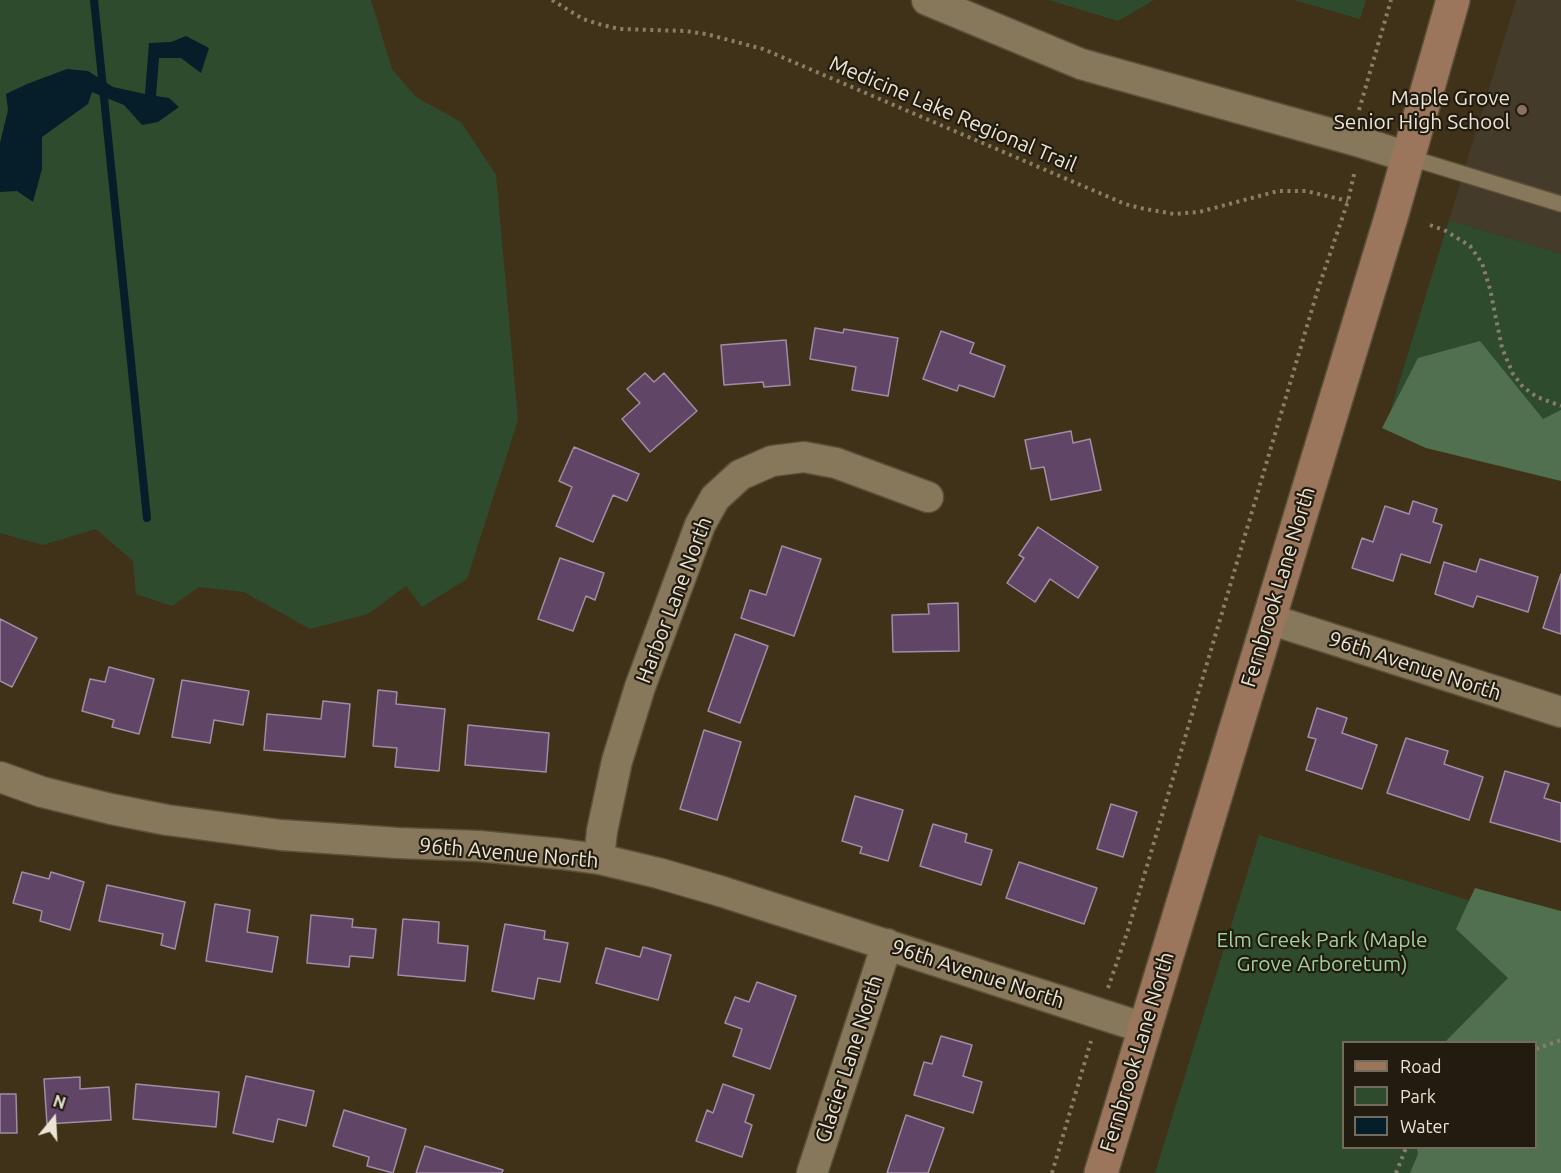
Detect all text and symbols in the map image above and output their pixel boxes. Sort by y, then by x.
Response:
street label: Medicine Lake Regional Trail [826,50,1080,178]
place label: Maple Grove Senior High School [1334,85,1510,135]
marker: Maple Grove Senior High School [1515,103,1529,117]
street label: Fernbrook Lane North [1236,484,1320,690]
street label: Harbor Lane North [631,513,717,687]
street label: 96th Avenue North [1326,626,1504,706]
street label: 96th Avenue North [418,833,600,873]
park label: Elm Creek Park (Maple Grove Arboretum) [1216,927,1428,977]
street label: 96th Avenue North [889,934,1067,1014]
street label: Fernbrook Lane North [1095,949,1179,1155]
street label: Glacier Lane North [810,972,888,1146]
legend [1342,1041,1537,1149]
text: Road [1400,1056,1442,1076]
text: Park [1400,1086,1436,1106]
north arrow [24,1089,84,1149]
text: N [51,1091,68,1112]
text: Water [1400,1116,1449,1136]

